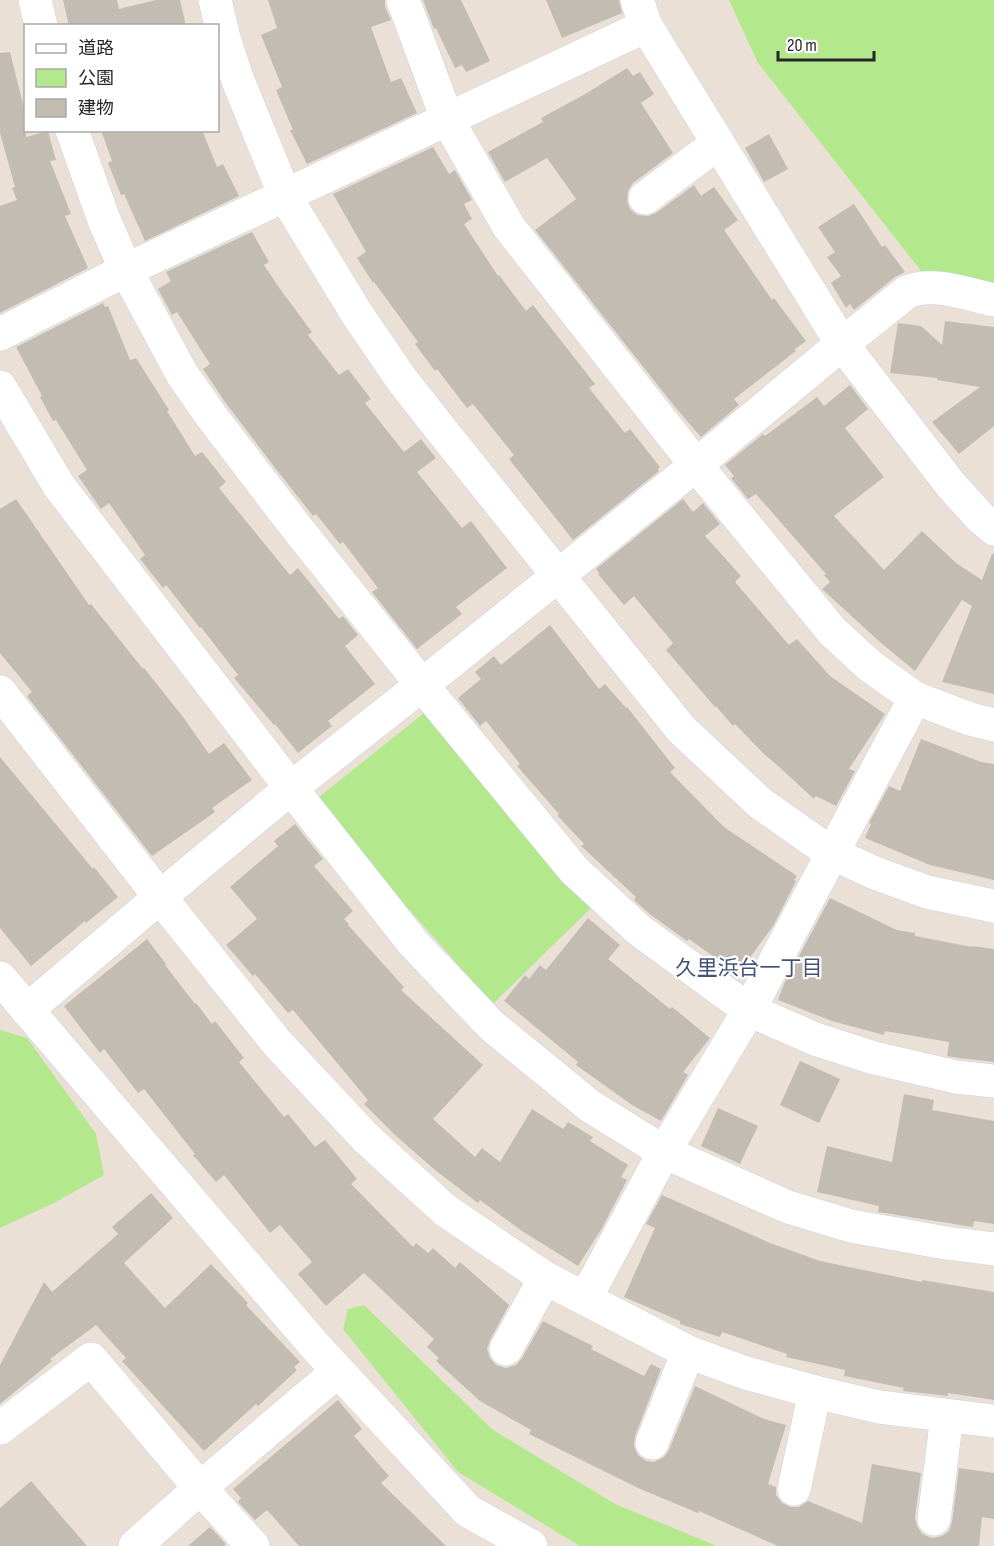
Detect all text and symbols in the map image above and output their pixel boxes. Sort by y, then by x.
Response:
legend [24,24,219,132]
scale bar [778,24,874,62]
text: 20 m [787,35,817,56]
text: 道路 [78,38,114,59]
text: 公園 [78,68,114,89]
text: 建物 [78,98,114,119]
district label: 久里浜台一丁目 [676,956,823,981]

